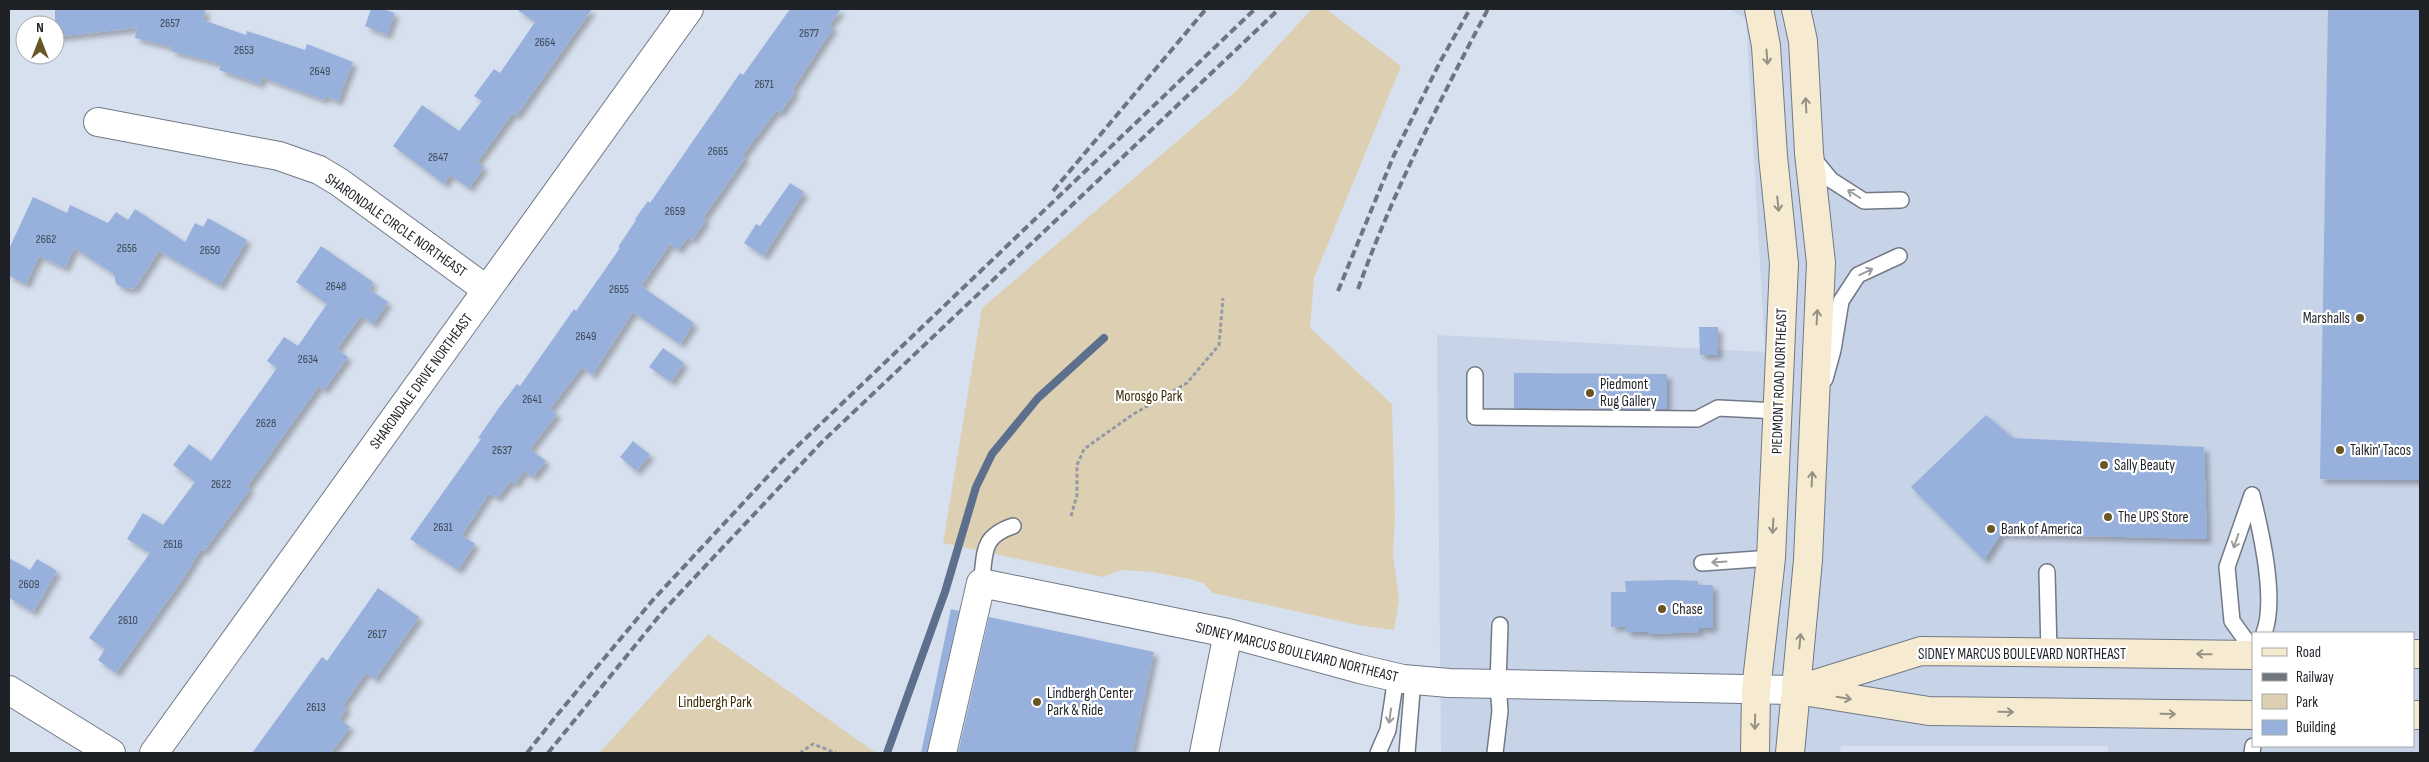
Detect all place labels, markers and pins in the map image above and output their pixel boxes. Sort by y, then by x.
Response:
place label: Marshalls [2303,309,2350,328]
marker: Marshalls [2354,312,2366,324]
place label: Piedmont Rug Gallery [1600,375,1657,411]
marker: Piedmont Rug Gallery [1584,387,1596,399]
place label: Talkin' Tacos [2350,441,2411,460]
marker: Talkin' Tacos [2334,444,2346,456]
place label: Sally Beauty [2114,456,2175,475]
marker: Sally Beauty [2098,459,2110,471]
place label: The UPS Store [2118,508,2189,527]
marker: The UPS Store [2102,511,2114,523]
place label: Bank of America [2001,520,2082,539]
marker: Bank of America [1985,523,1997,535]
place label: Chase [1672,600,1703,619]
marker: Chase [1656,603,1668,615]
place label: Lindbergh Center Park & Ride [1047,684,1134,720]
marker: Lindbergh Center Park & Ride [1031,696,1043,708]

